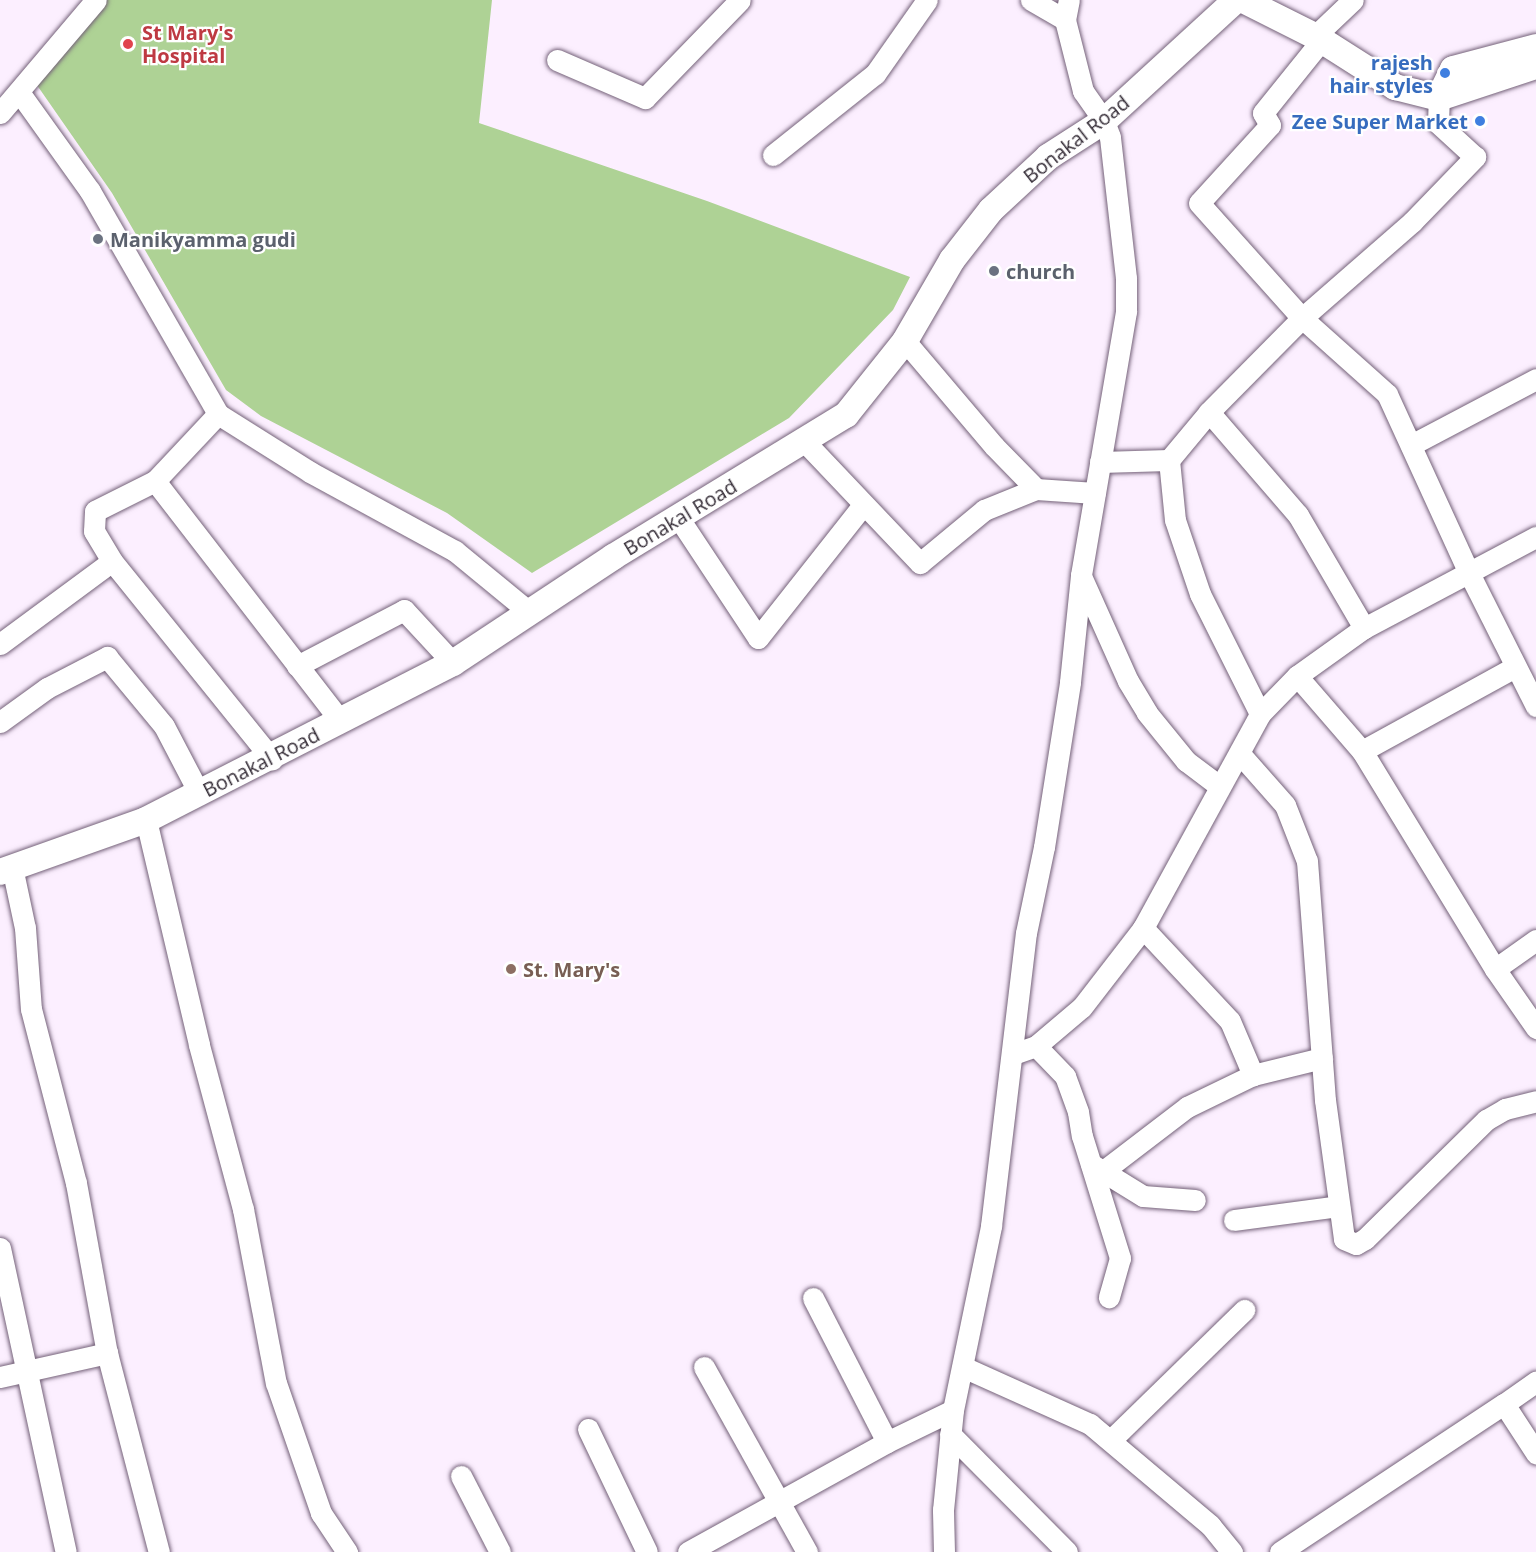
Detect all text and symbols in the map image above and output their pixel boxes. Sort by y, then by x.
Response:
place label: St Mary's Hospital [142,20,234,67]
marker: St Mary's Hospital [119,35,137,53]
place label: rajesh hair styles [1330,50,1433,97]
marker: rajesh hair styles [1438,66,1452,80]
street label: Bonakal Road [1018,90,1134,188]
place label: Zee Super Market [1292,109,1468,133]
marker: Zee Super Market [1473,114,1487,128]
place label: Manikyamma gudi [110,227,296,251]
marker: Manikyamma gudi [91,232,105,246]
place label: church [1006,259,1075,283]
marker: church [987,264,1001,278]
street label: Bonakal Road [619,474,741,560]
street label: Bonakal Road [199,722,323,802]
place label: St. Mary's [523,957,620,981]
marker: St. Mary's [504,962,518,976]

